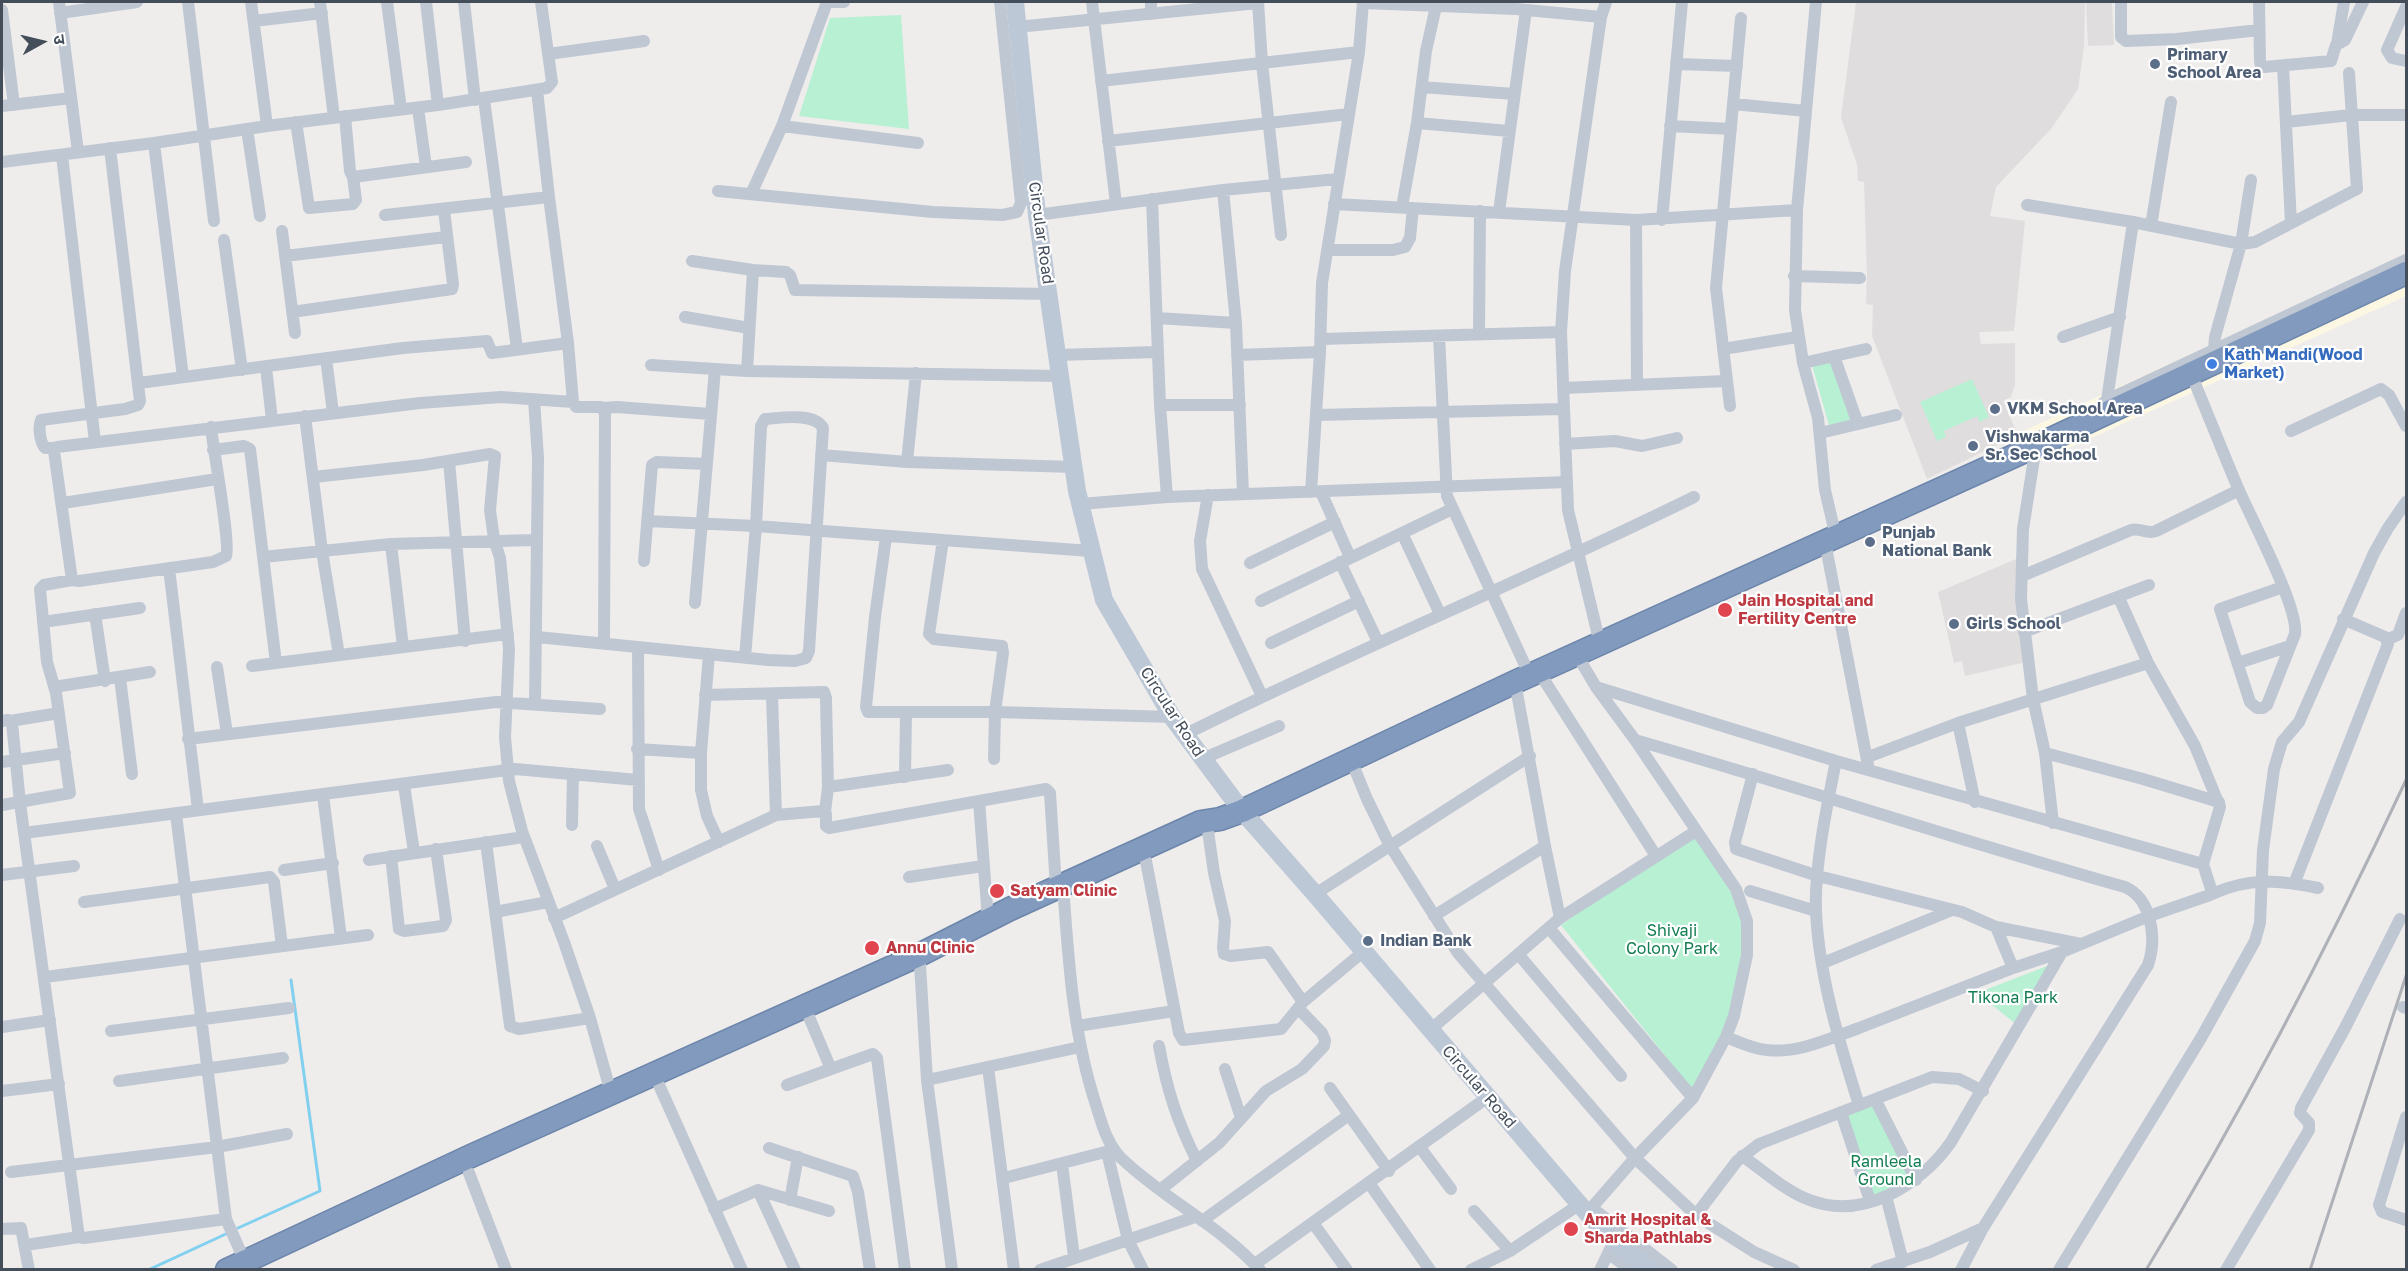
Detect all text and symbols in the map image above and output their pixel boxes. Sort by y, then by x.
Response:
north arrow [12,12,72,72]
text: उ [49,33,70,46]
place label: Primary School Area [2167,45,2261,83]
marker: Primary School Area [2148,57,2162,71]
street label: Circular Road [1024,181,1058,285]
place label: Kath Mandi(Wood Market) [2224,345,2363,383]
marker: Kath Mandi(Wood Market) [2205,357,2219,371]
place label: VKM School Area [2007,399,2142,419]
marker: VKM School Area [1988,402,2002,416]
place label: Vishwakarma Sr. Sec School [1985,427,2097,465]
marker: Vishwakarma Sr. Sec School [1966,439,1980,453]
place label: Punjab National Bank [1882,523,1992,561]
marker: Punjab National Bank [1863,535,1877,549]
place label: Jain Hospital and Fertility Centre [1738,591,1873,629]
marker: Jain Hospital and Fertility Centre [1716,601,1734,619]
place label: Girls School [1966,614,2061,634]
marker: Girls School [1947,617,1961,631]
street label: Circular Road [1136,663,1208,761]
place label: Satyam Clinic [1010,881,1117,901]
marker: Satyam Clinic [988,882,1006,900]
park label: Shivaji Colony Park [1626,921,1718,959]
place label: Indian Bank [1380,931,1472,951]
marker: Indian Bank [1361,934,1375,948]
place label: Annu Clinic [886,938,975,958]
marker: Annu Clinic [863,939,881,957]
park label: Tikona Park [1968,988,2058,1008]
street label: Circular Road [1438,1042,1520,1132]
park label: Ramleela Ground [1850,1152,1922,1190]
place label: Amrit Hospital & Sharda Pathlabs [1584,1210,1712,1248]
marker: Amrit Hospital & Sharda Pathlabs [1562,1220,1580,1238]

